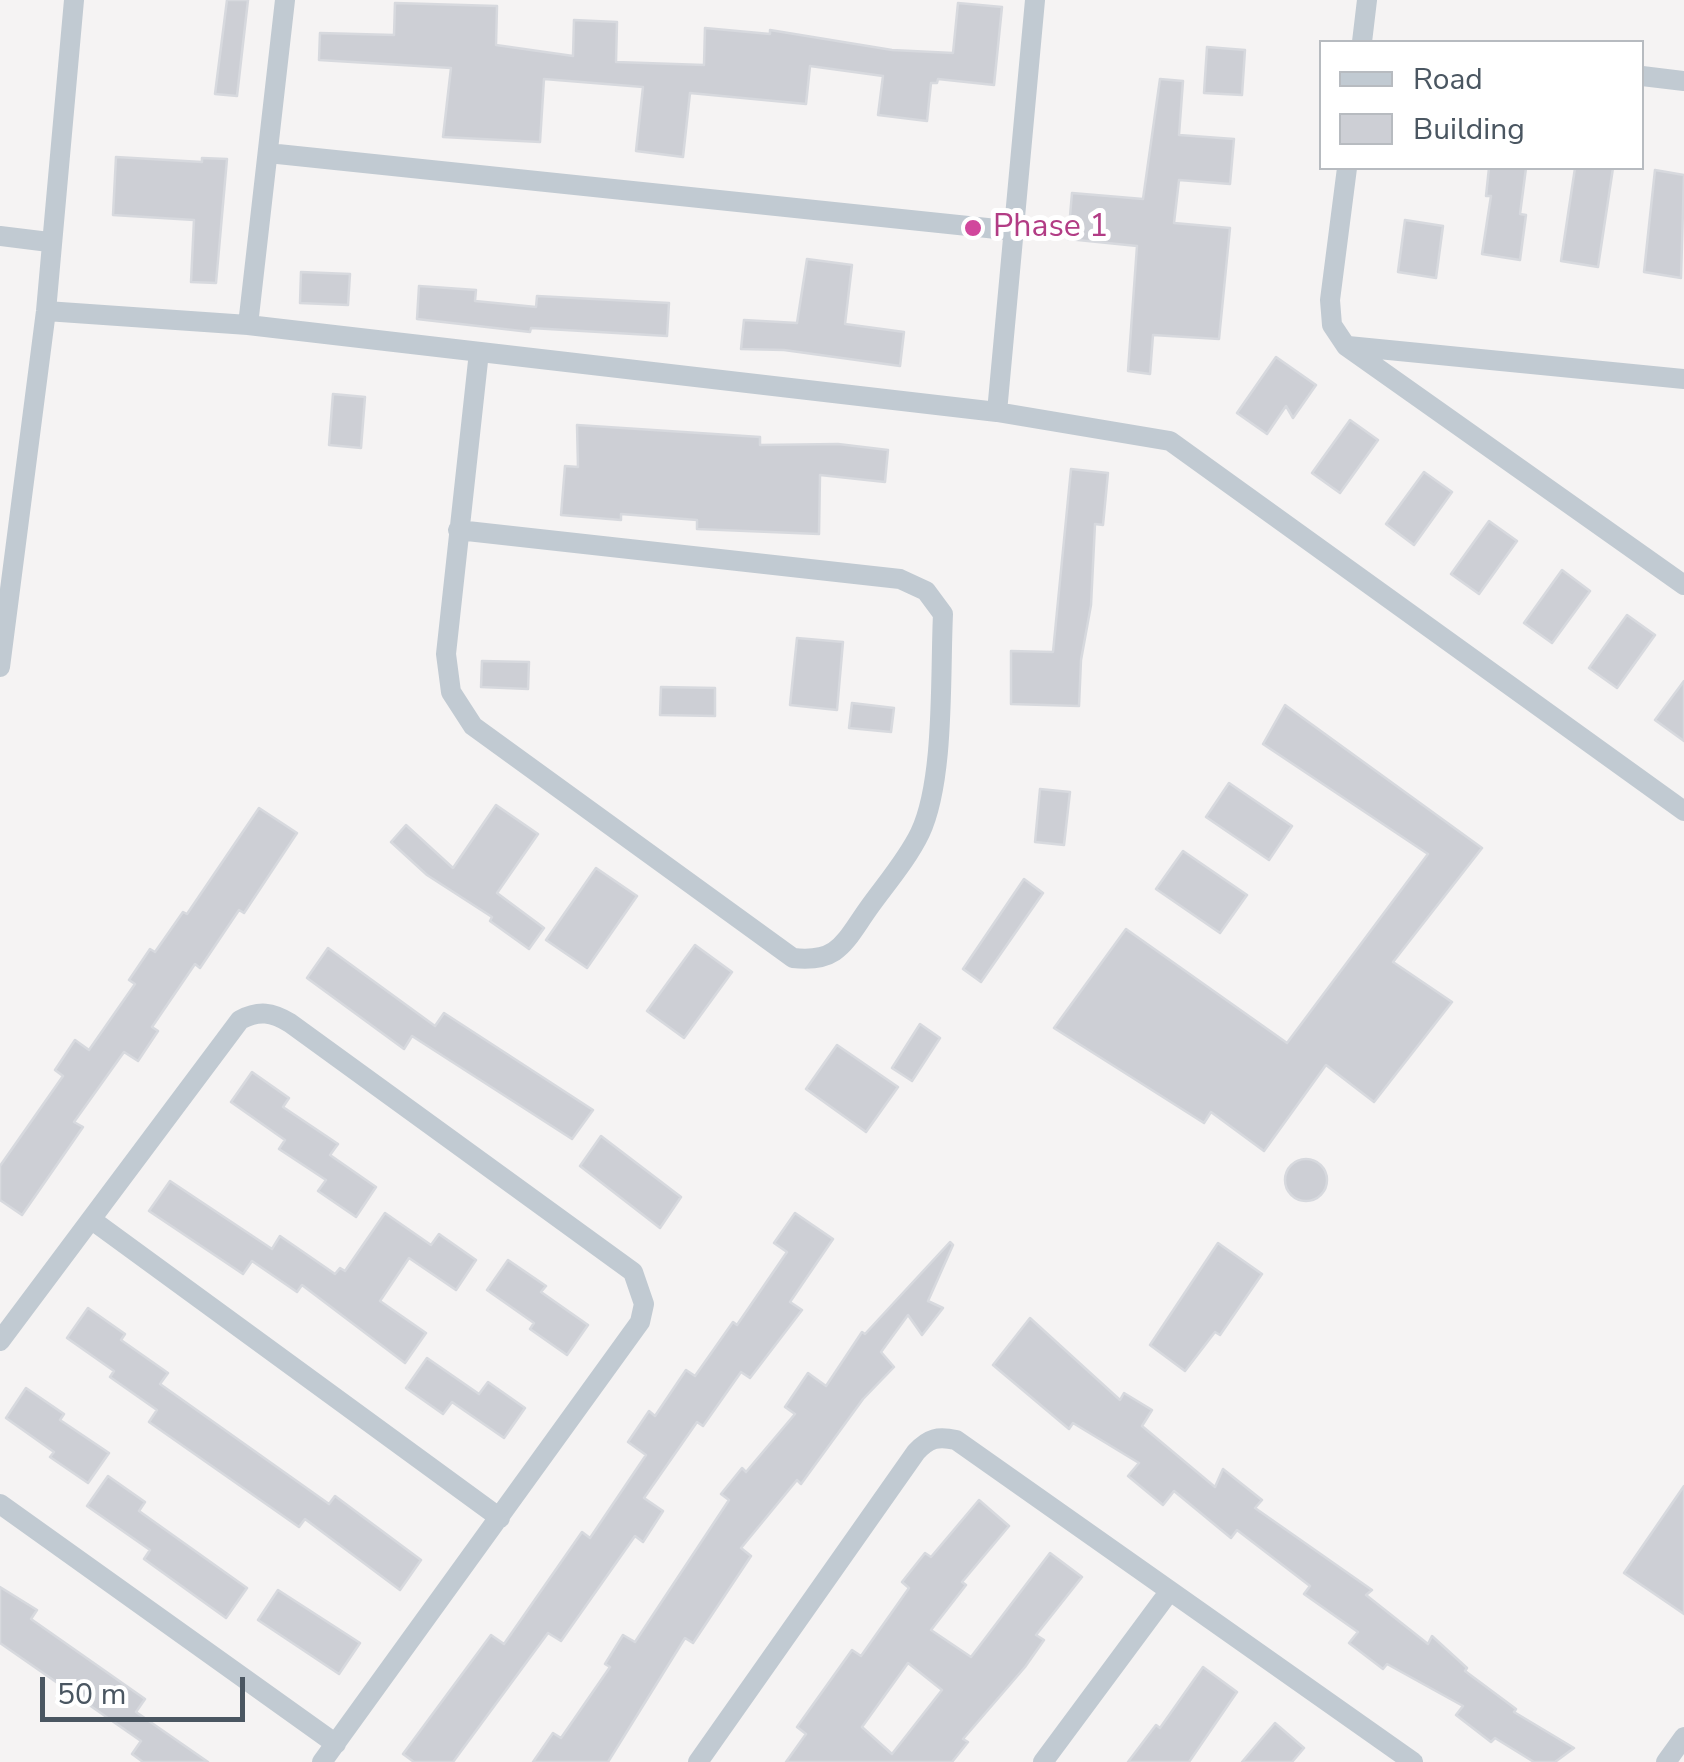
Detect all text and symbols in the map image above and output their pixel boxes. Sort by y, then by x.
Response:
legend [1319,40,1644,170]
text: Road [1413,59,1483,100]
text: Building [1413,109,1525,150]
place label: Phase 1 [993,209,1108,247]
marker: Phase 1 [962,217,984,239]
scale bar [45,1657,250,1719]
text: 50 m [57,1674,126,1715]

